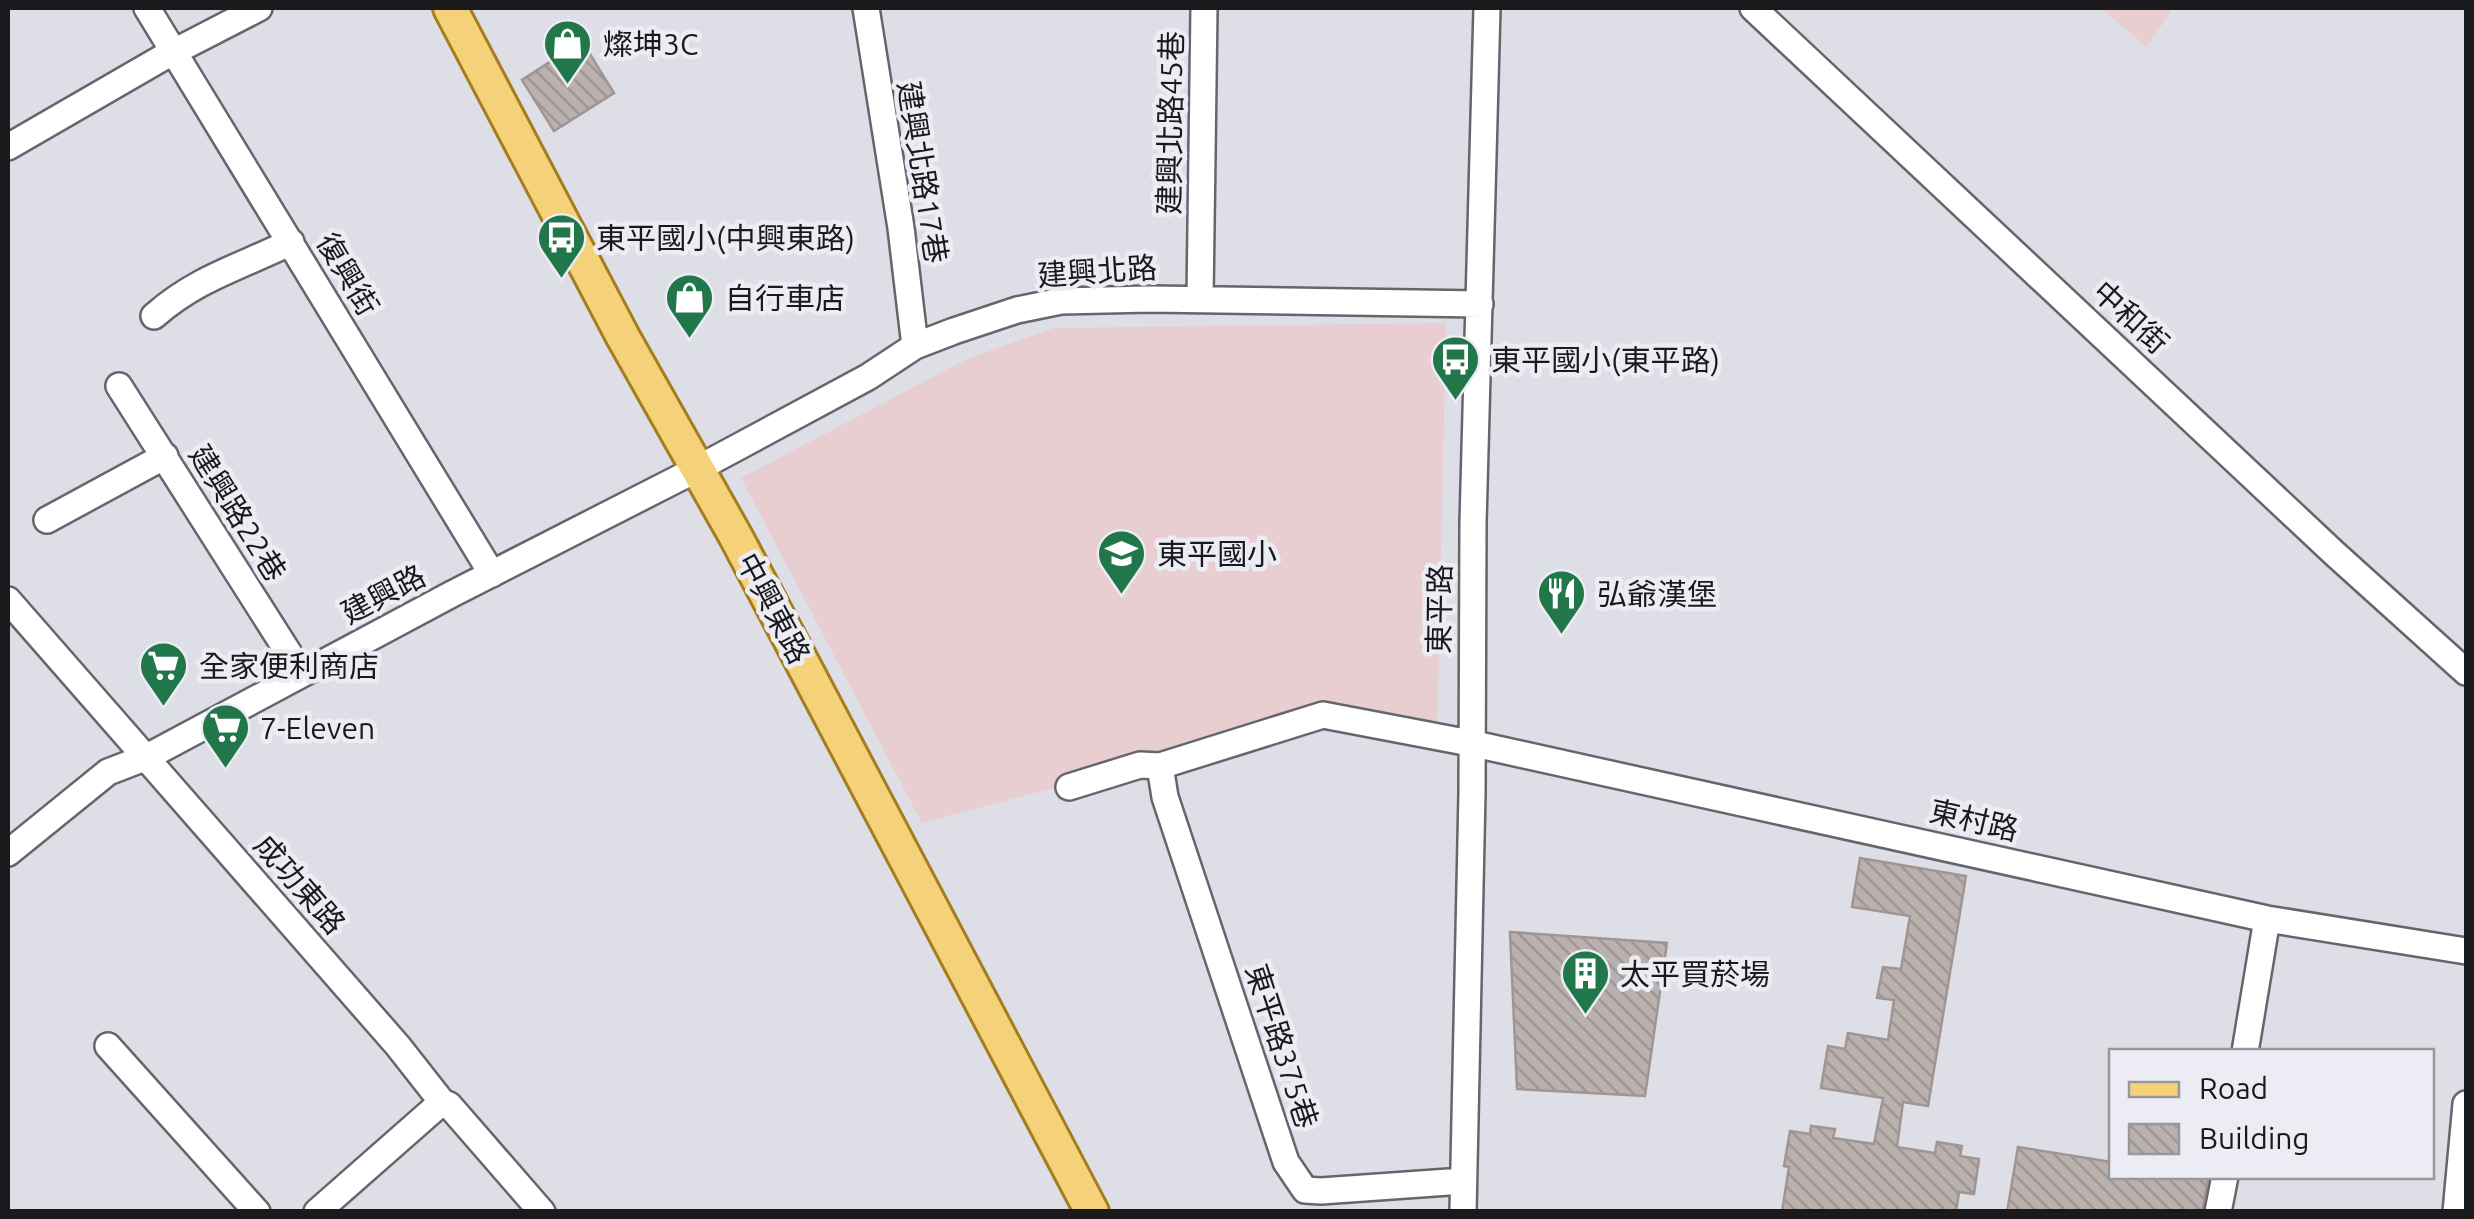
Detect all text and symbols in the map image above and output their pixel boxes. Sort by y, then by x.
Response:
shop icon: 燦坤3C [542,18,594,86]
place label: 燦坤3C [603,27,698,61]
street label: 建興北路45巷 [1151,31,1189,215]
street label: 建興北路17巷 [892,79,954,265]
bus stop icon: 東平國小(中興東路) [535,212,587,280]
place label: 東平國小(中興東路) [596,221,855,255]
street label: 復興街 [310,227,386,321]
street label: 建興北路 [1036,250,1158,292]
shop icon: 自行車店 [664,272,716,340]
street label: 中和街 [2086,274,2176,360]
place label: 自行車店 [725,281,845,315]
bus stop icon: 東平國小(東平路) [1430,334,1482,402]
place label: 東平國小(東平路) [1491,343,1720,377]
street label: 建興路22巷 [183,439,293,587]
school or university icon: 東平國小 [1096,528,1148,596]
place label: 東平國小 [1157,537,1277,571]
street label: 中興東路 [731,547,817,669]
street label: 建興路 [335,558,431,630]
street label: 東平路 [1421,564,1457,654]
restaurant icon: 弘爺漢堡 [1536,568,1588,636]
place label: 弘爺漢堡 [1597,577,1717,611]
supermarket icon: 全家便利商店 [138,640,190,708]
place label: 全家便利商店 [199,649,379,683]
supermarket icon: 7-Eleven [199,702,251,770]
place label: 7-Eleven [260,711,375,745]
street label: 東村路 [1926,793,2022,847]
street label: 成功東路 [248,828,352,940]
building icon: 太平買菸場 [1559,948,1611,1016]
place label: 太平買菸場 [1620,957,1770,991]
street label: 東平路375巷 [1239,960,1325,1132]
legend [2109,1049,2434,1179]
text: Road [2199,1071,2268,1105]
text: Building [2199,1121,2310,1155]

